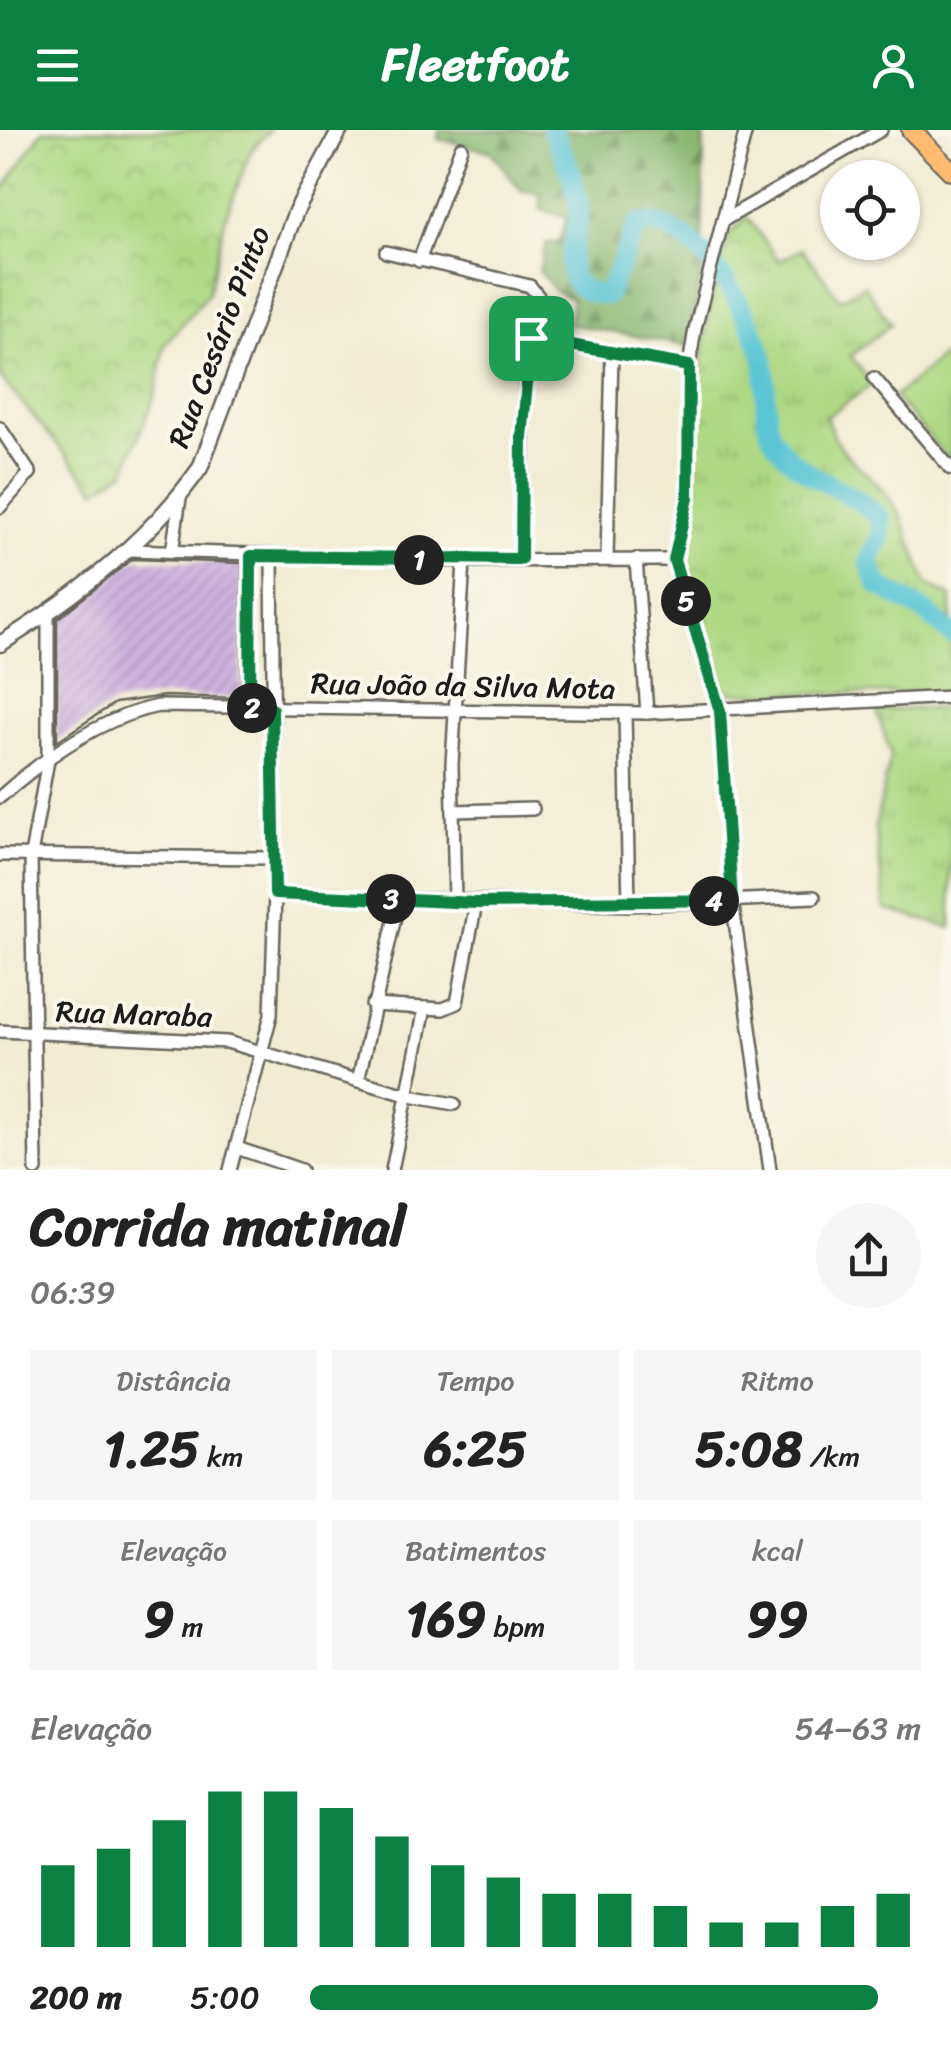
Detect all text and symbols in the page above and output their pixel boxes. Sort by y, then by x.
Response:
text: Fleetfoot [382,25,569,105]
icon: menu [30,38,85,93]
icon: person [866,38,921,93]
map controls [820,160,920,260]
button: locate [820,160,920,260]
street label: Rua Cesário Pinto [152,218,286,456]
pin [489,296,574,381]
icon: arrive [504,311,559,366]
pin: 1 [394,535,444,585]
text: 1 [413,535,425,584]
pin: 5 [661,576,711,626]
text: 5 [677,576,695,625]
street label: Rua João da Silva Mota [310,656,616,716]
pin: 2 [227,683,277,733]
text: 2 [244,683,260,732]
pin: 3 [366,874,416,924]
text: 3 [383,874,399,923]
pin: 4 [689,876,739,926]
text: 4 [705,876,723,925]
street label: Rua Maraba [55,984,214,1044]
text: Corrida matinal [30,1178,406,1275]
button: share [816,1203,921,1308]
text: 06:39 [30,1264,115,1321]
text: Distância [116,1356,231,1405]
text: Tempo [437,1356,514,1405]
text: Ritmo [741,1356,814,1405]
text: 1.25 [104,1405,200,1494]
text: 6:25 [424,1405,527,1494]
text: 5:08 [695,1405,802,1494]
text: km [200,1432,243,1481]
text: /km [802,1432,860,1481]
text: Elevação [120,1526,227,1575]
text: Batimentos [405,1526,546,1575]
text: kcal [752,1526,803,1575]
text: 9 [144,1575,174,1664]
text: 169 [406,1575,486,1664]
text: 99 [747,1575,808,1664]
text: m [174,1602,203,1651]
text: bpm [486,1602,545,1651]
text: Elevação [30,1700,152,1757]
text: 54–63 m [795,1700,921,1757]
text: 200 m [30,1969,122,2026]
text: 5:00 [190,1969,260,2026]

